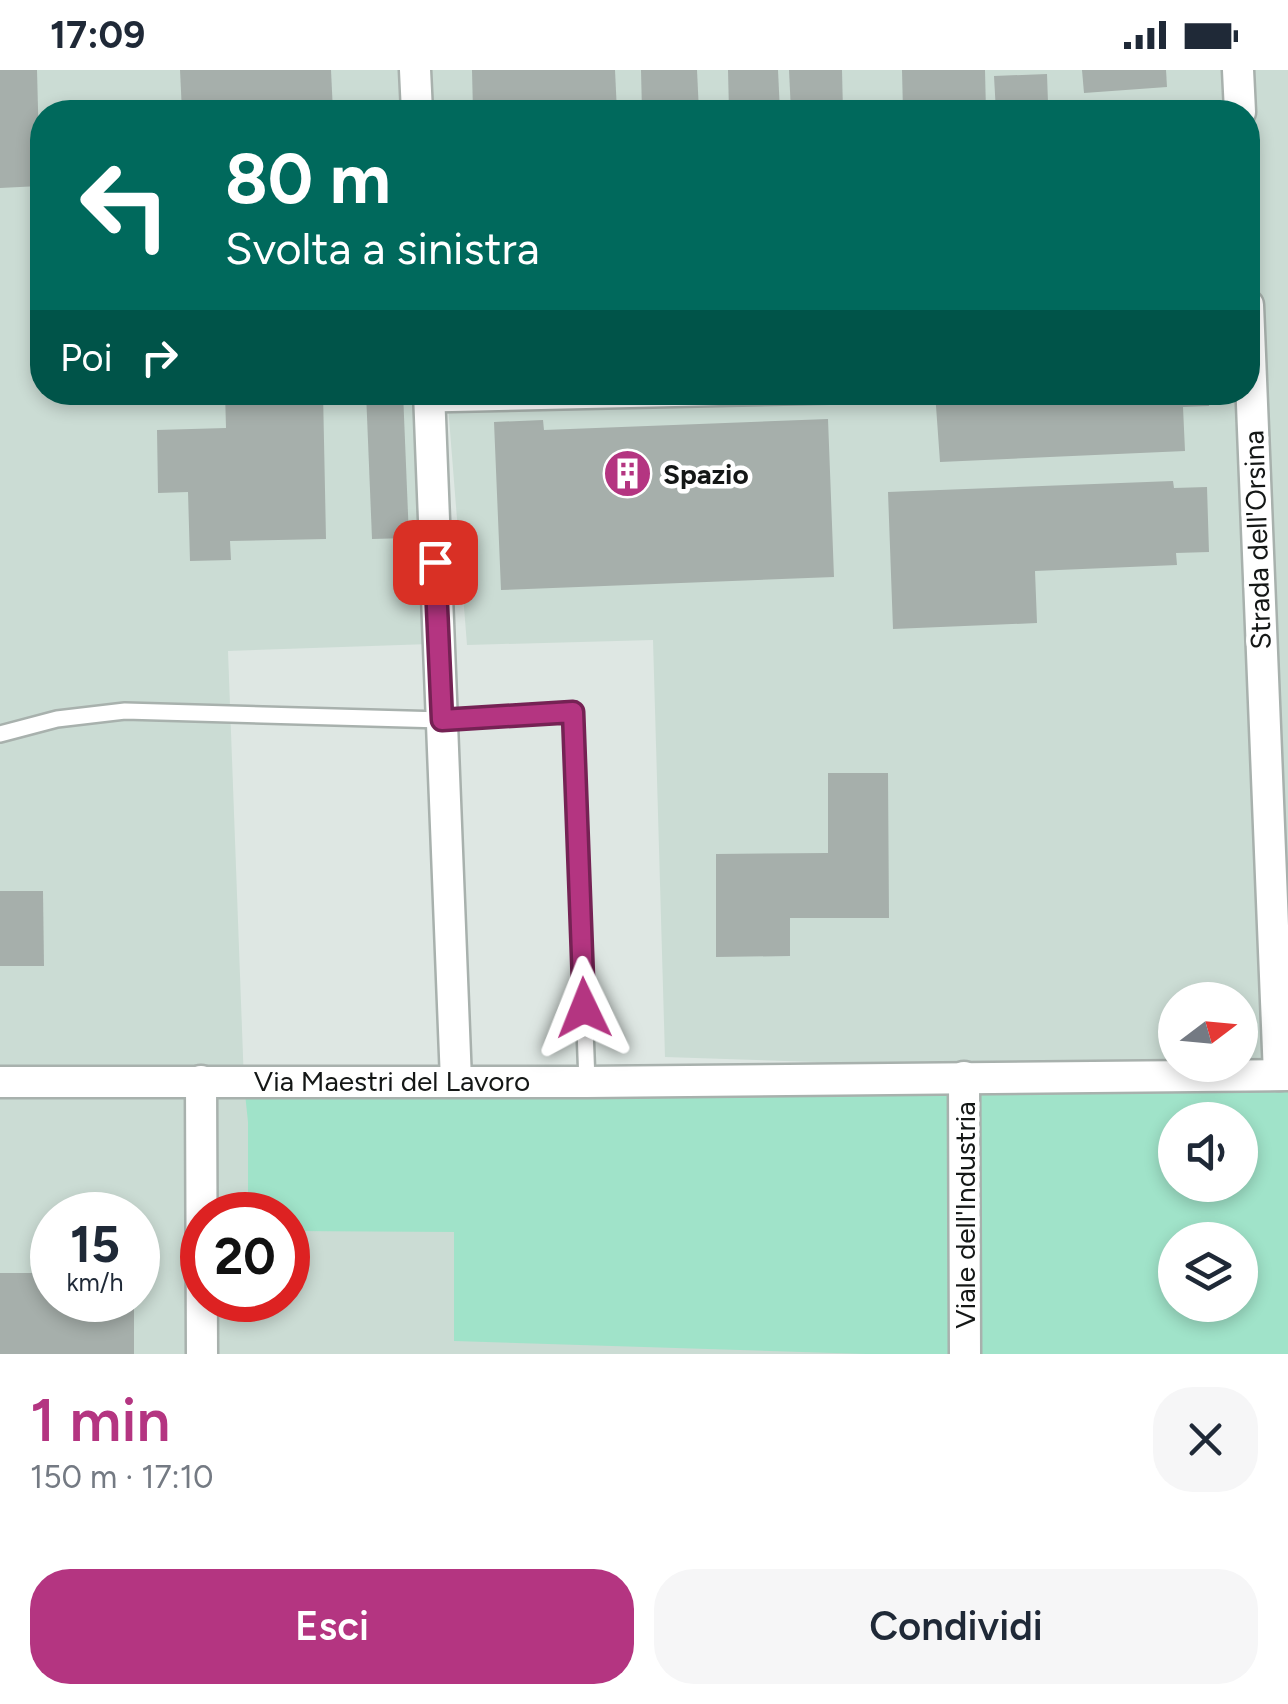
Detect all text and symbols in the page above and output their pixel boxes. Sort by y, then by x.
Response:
text: 17:09 [50,12,145,58]
text: 80 m [225,136,391,221]
icon: left [60,140,190,270]
text: Svolta a sinistra [225,221,540,275]
icon: right [132,330,187,385]
text: Poi [60,335,112,381]
street label: Strada dell'Orsina [1236,430,1278,650]
building icon: Spazio [602,448,654,500]
place label: Spazio [663,457,749,491]
pin [393,520,478,605]
icon: arrive [408,535,463,590]
position arrow [532,956,636,1060]
north arrow [1158,982,1258,1082]
map controls [1158,982,1258,1322]
street label: Via Maestri del Lavoro [254,1064,530,1098]
street label: Viale dell'Industria [948,1101,982,1329]
button: sound [1158,1102,1258,1202]
speed limit sign: 20 [180,1192,310,1322]
text: 15 [70,1214,120,1275]
button: layers [1158,1222,1258,1322]
text: km/h [66,1267,124,1297]
text: 1 min [30,1384,170,1456]
button: close [1153,1387,1258,1492]
text: 150 m · 17:10 [30,1458,213,1496]
button: Esci [30,1569,634,1684]
button: Condividi [654,1569,1258,1684]

